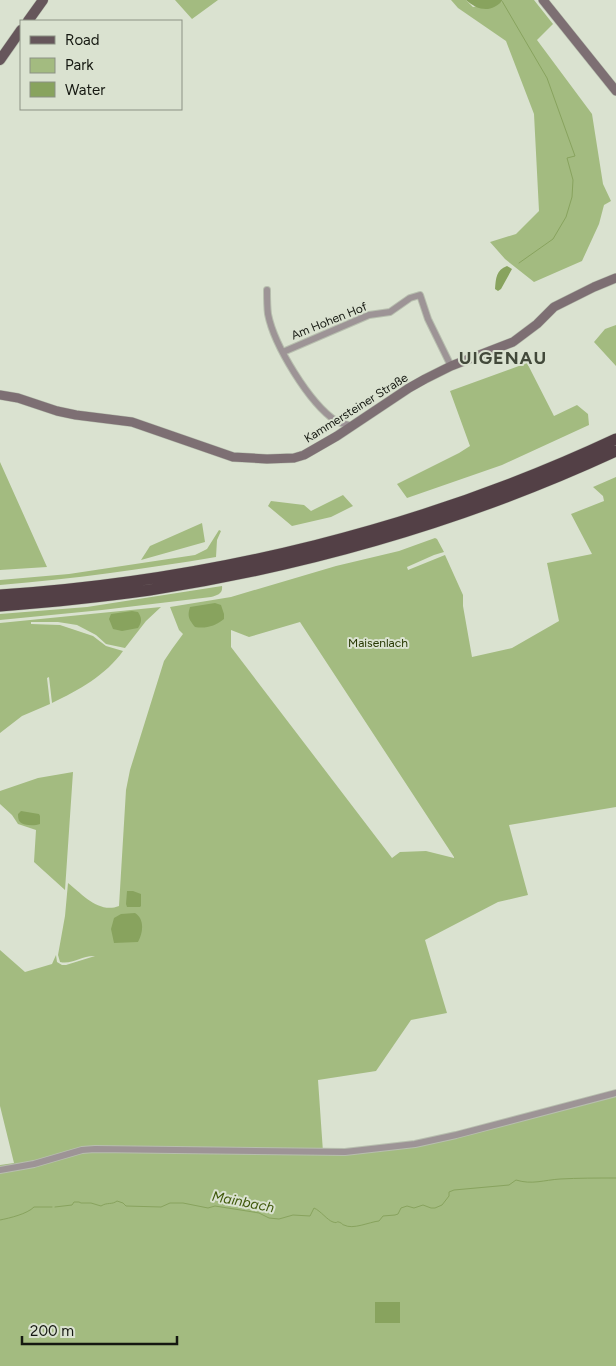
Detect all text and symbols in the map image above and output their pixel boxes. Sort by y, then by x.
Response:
legend [20,20,182,110]
text: Road [65,31,100,49]
text: Park [65,56,94,74]
text: Water [65,81,105,99]
street label: Am Hohen Hof [289,299,370,343]
district label: UIGENAU [459,347,547,369]
street label: Kammersteiner Straße [302,370,411,446]
park label: Maisenlach [348,636,408,650]
water label: Mainbach [210,1188,276,1216]
scale bar [22,1314,178,1346]
text: 200 m [30,1322,74,1340]

